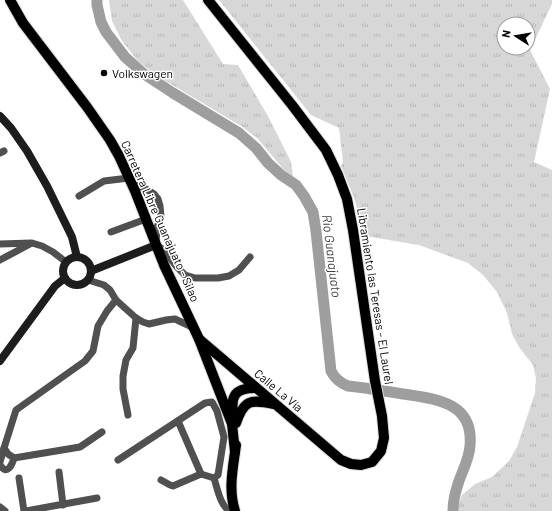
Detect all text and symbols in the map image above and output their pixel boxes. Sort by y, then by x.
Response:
north arrow [496,16,536,56]
text: N [499,29,513,39]
place label: Volkswagen [112,66,173,80]
marker: Volkswagen [99,68,109,78]
street label: Carretera Libre Guanajuato - Silao [119,138,203,304]
street label: Libramiento las Teresas - El Laurel [355,207,397,385]
water label: Rio Guanajuato [319,214,345,298]
street label: Calle La Vía [252,366,306,414]

